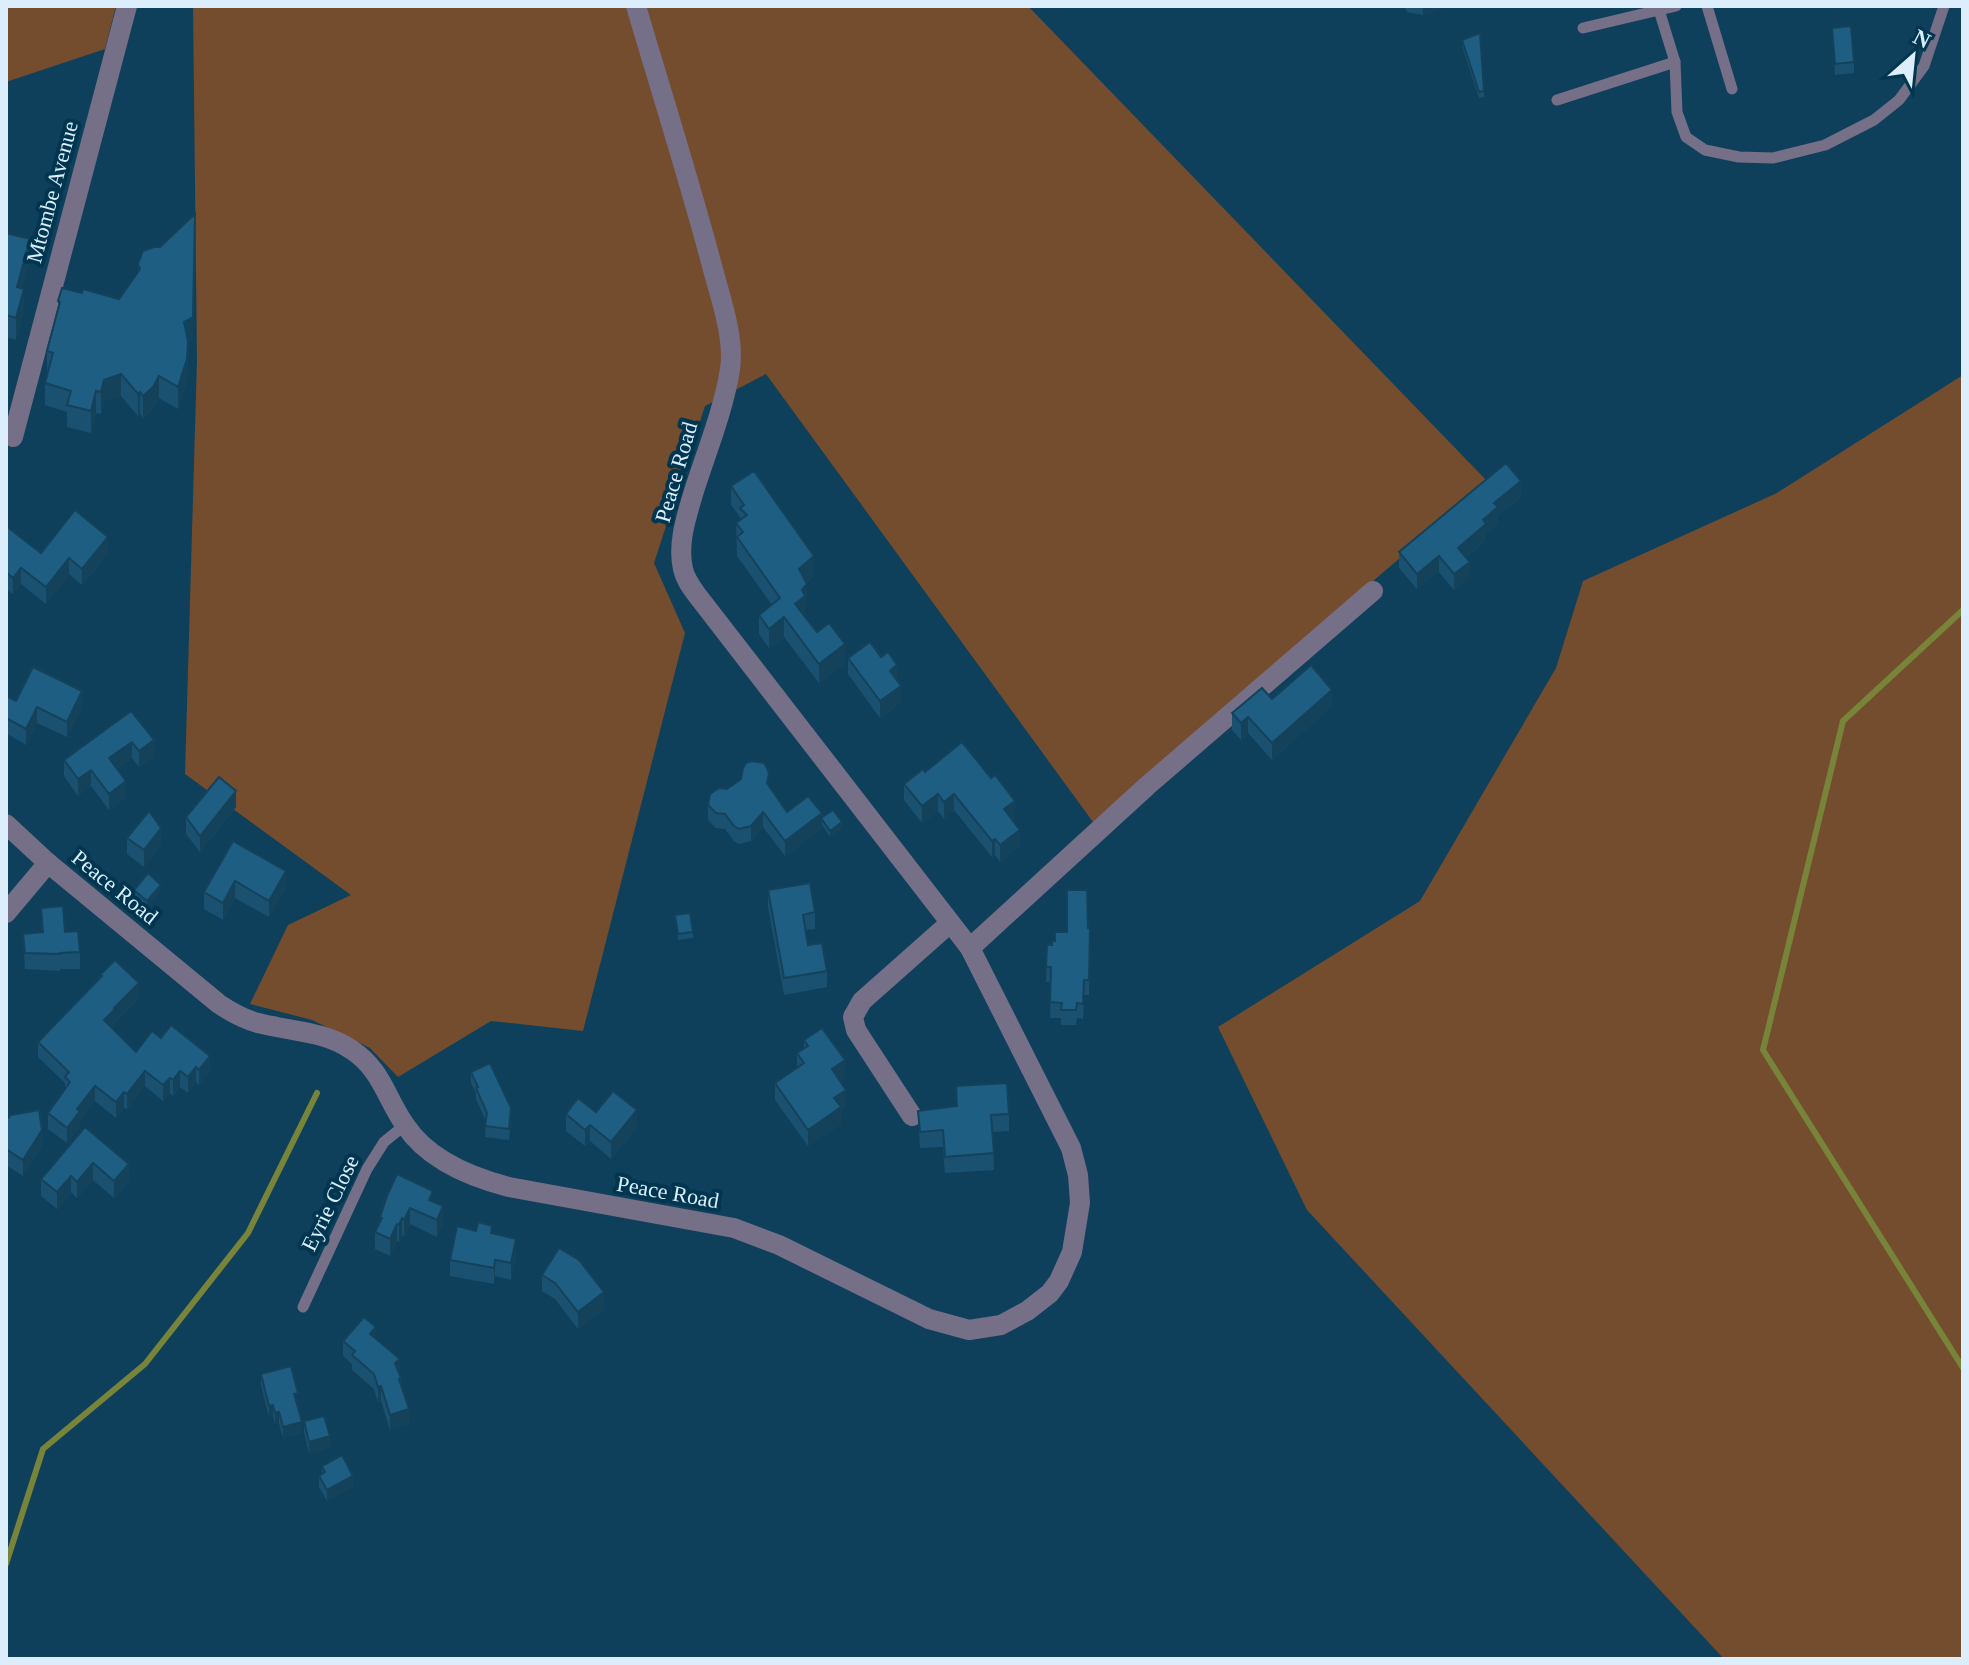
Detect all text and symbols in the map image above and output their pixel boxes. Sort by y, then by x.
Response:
north arrow [1873,16,1953,96]
text: N [1909,24,1935,53]
street label: Mtombe Avenue [21,118,83,266]
street label: Peace Road [650,419,702,525]
street label: Peace Road [67,845,163,929]
street label: Eyrie Close [296,1151,364,1255]
street label: Peace Road [615,1171,721,1213]

